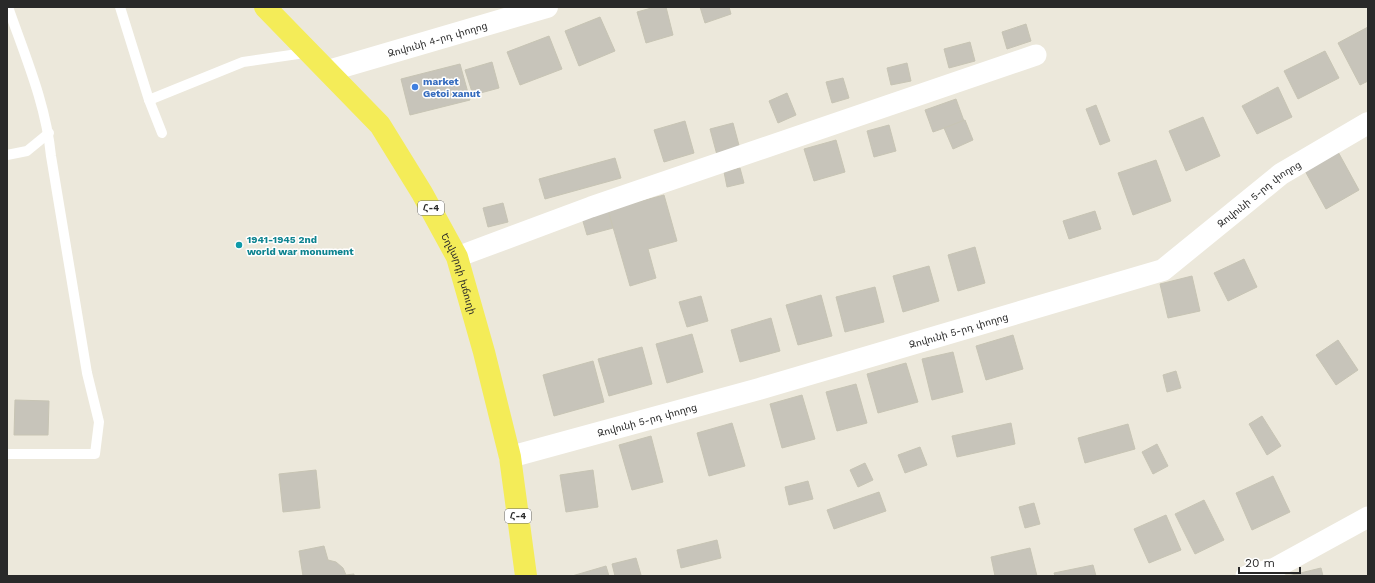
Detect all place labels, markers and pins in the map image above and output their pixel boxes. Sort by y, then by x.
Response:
place label: market Getoi xanut [423,76,481,99]
marker: market Getoi xanut [410,82,420,92]
place label: 1941-1945 2nd world war monument [247,234,354,257]
marker: 1941-1945 2nd world war monument [234,240,244,250]

